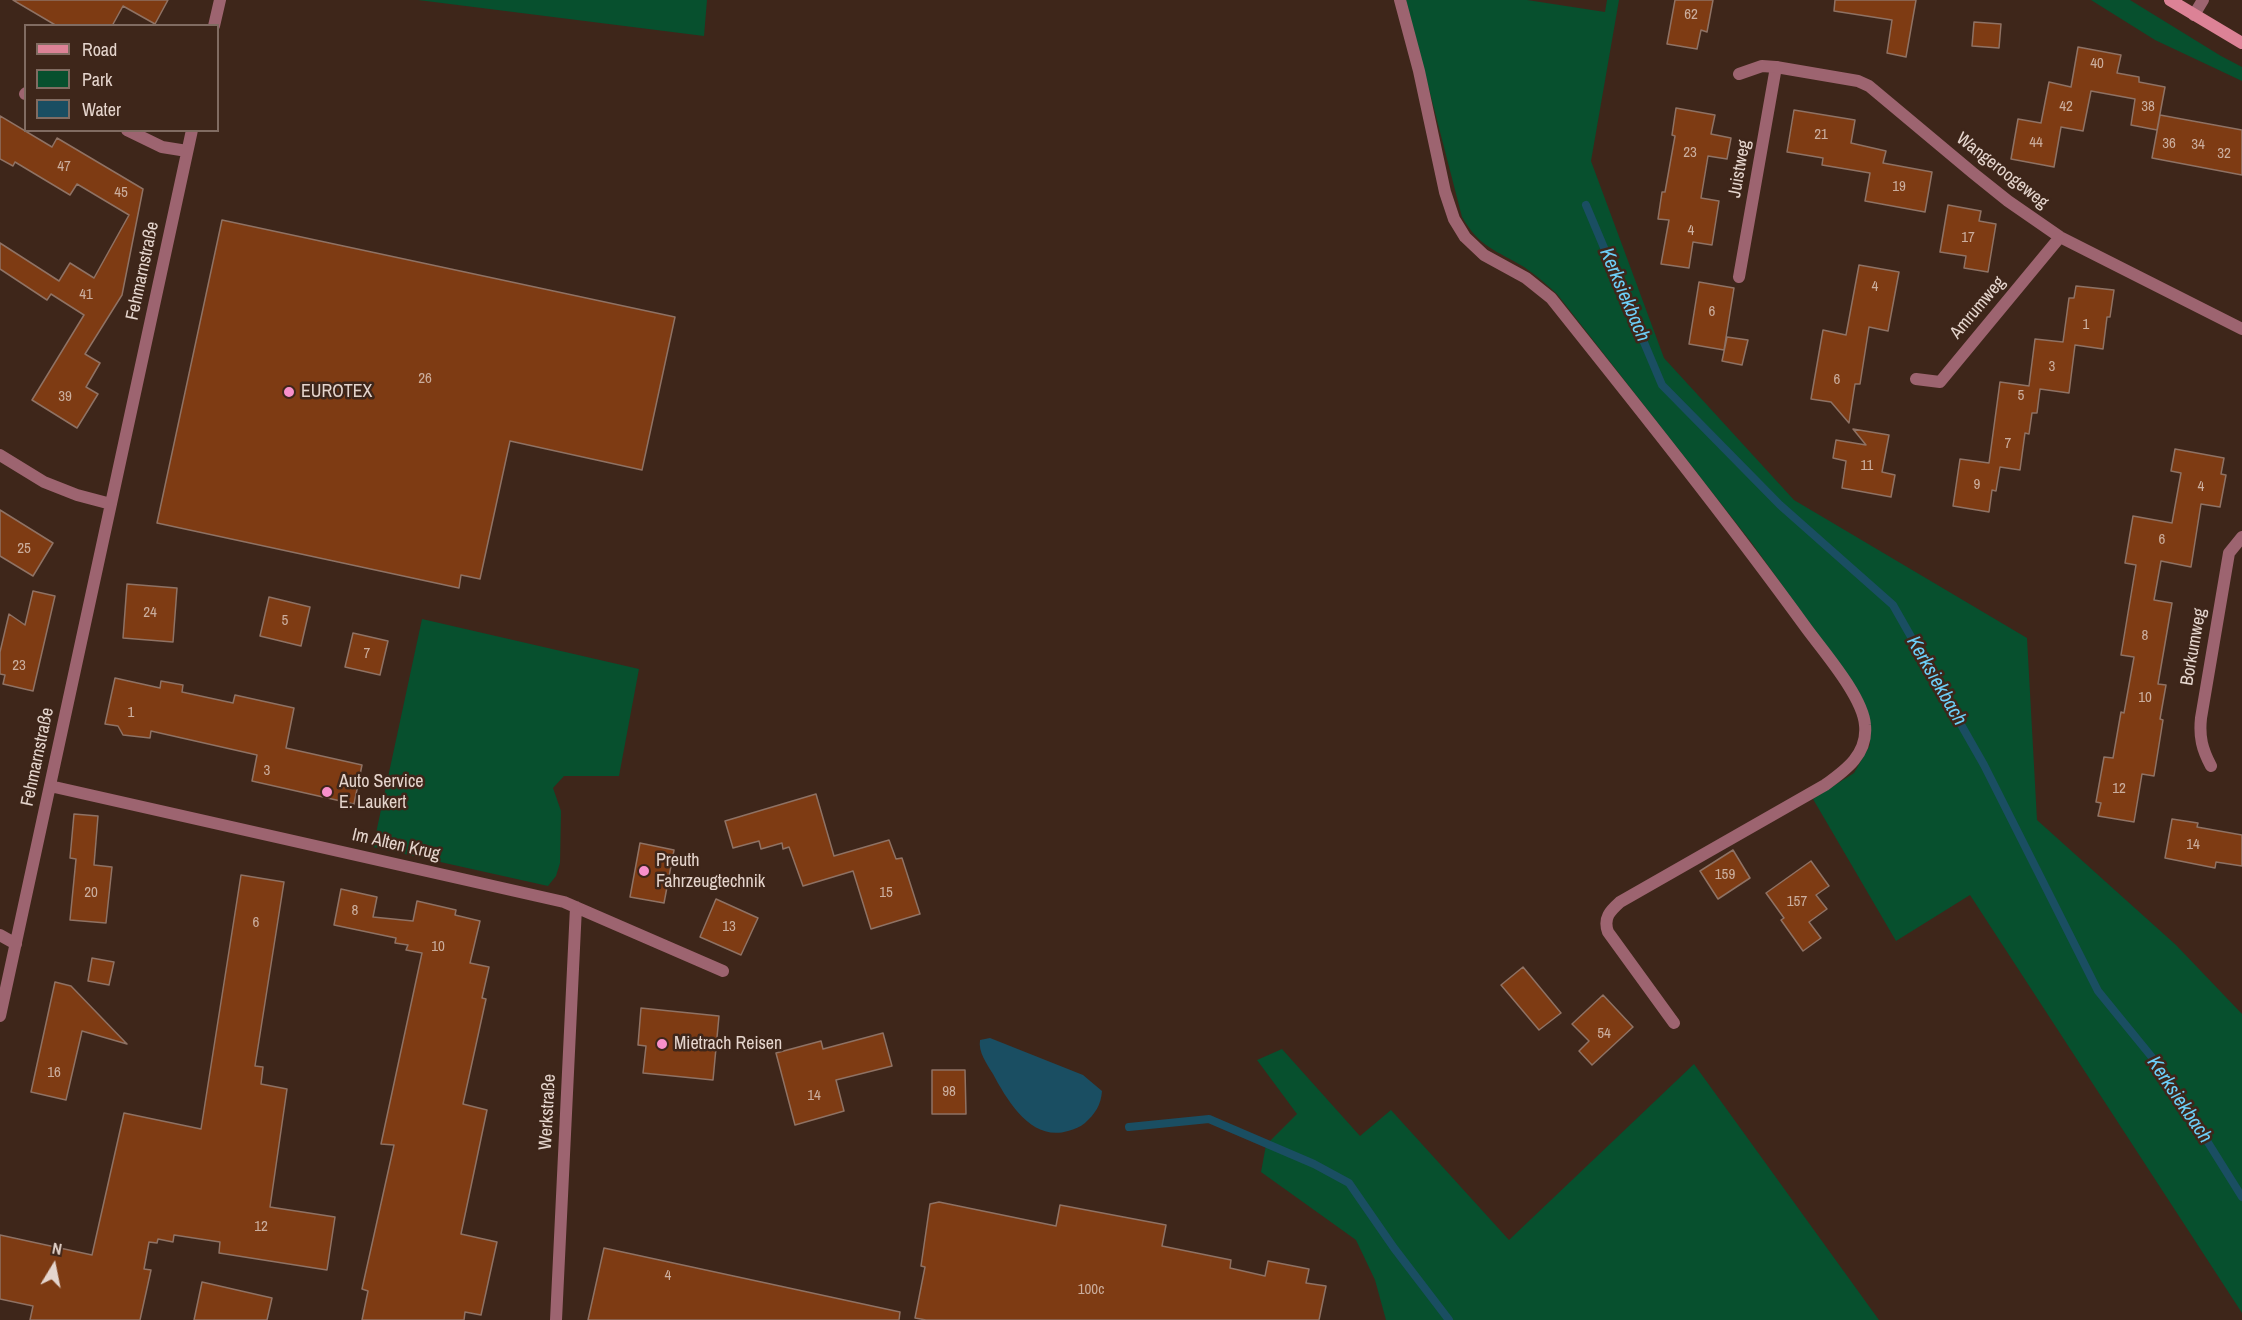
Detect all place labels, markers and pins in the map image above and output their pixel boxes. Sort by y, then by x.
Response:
place label: EUROTEX [301,381,372,403]
marker: EUROTEX [282,385,296,399]
place label: Auto Service E. Laukert [339,771,424,814]
marker: Auto Service E. Laukert [320,785,334,799]
place label: Preuth Fahrzeugtechnik [656,850,765,892]
marker: Preuth Fahrzeugtechnik [637,864,651,878]
place label: Mietrach Reisen [674,1033,782,1055]
marker: Mietrach Reisen [655,1037,669,1051]

